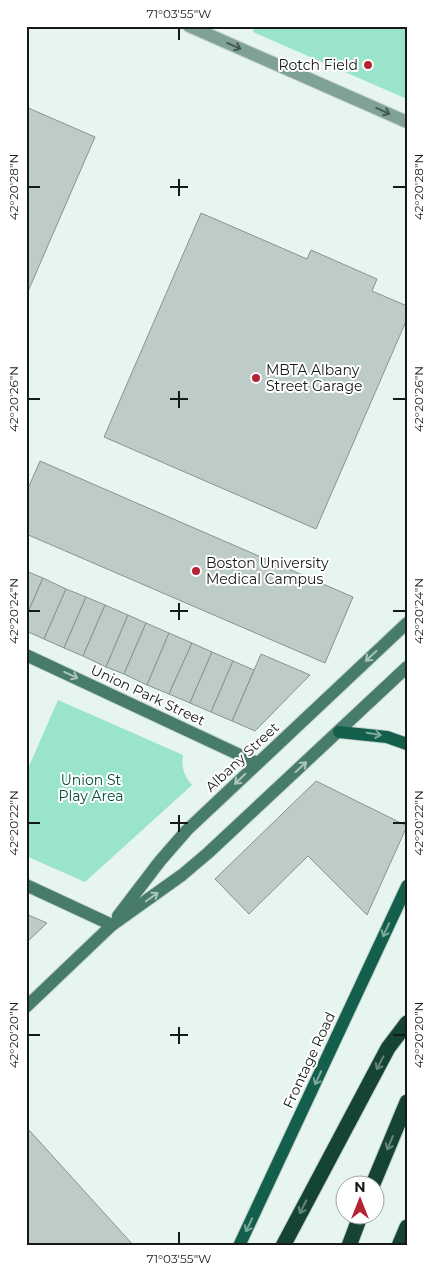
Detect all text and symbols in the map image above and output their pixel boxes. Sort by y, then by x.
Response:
text: 71°03'55"W [147,6,211,21]
one-way arrow [226,41,241,51]
place label: Rotch Field [278,56,358,74]
marker: Rotch Field [362,59,374,71]
one-way arrow [375,106,390,116]
text: 42°20'28"N [6,154,21,220]
text: 42°20'28"N [411,154,426,220]
place label: MBTA Albany Street Garage [266,361,362,395]
text: 42°20'26"N [6,366,21,432]
text: 42°20'26"N [411,366,426,432]
marker: MBTA Albany Street Garage [250,372,262,384]
place label: Boston University Medical Campus [206,554,329,588]
marker: Boston University Medical Campus [190,565,202,577]
text: 42°20'24"N [6,578,21,644]
text: 42°20'24"N [411,578,426,644]
one-way arrow [365,650,378,662]
street label: Union Park Street [88,661,208,730]
one-way arrow [63,671,78,680]
street label: Albany Street [201,718,283,796]
one-way arrow [365,730,381,740]
one-way arrow [294,761,307,773]
park label: Union St Play Area [58,771,124,805]
one-way arrow [233,773,246,785]
text: 42°20'22"N [6,790,21,856]
text: 42°20'22"N [411,790,426,856]
one-way arrow [145,892,159,902]
one-way arrow [381,922,391,937]
text: 42°20'20"N [6,1002,21,1068]
text: 42°20'20"N [411,1002,426,1068]
street label: Frontage Road [279,1009,339,1111]
one-way arrow [375,1056,385,1071]
one-way arrow [312,1070,322,1085]
one-way arrow [385,1135,394,1150]
north arrow [336,1174,386,1224]
text: N [354,1178,366,1196]
one-way arrow [298,1199,308,1214]
one-way arrow [244,1217,253,1232]
text: 71°03'55"W [147,1251,211,1266]

